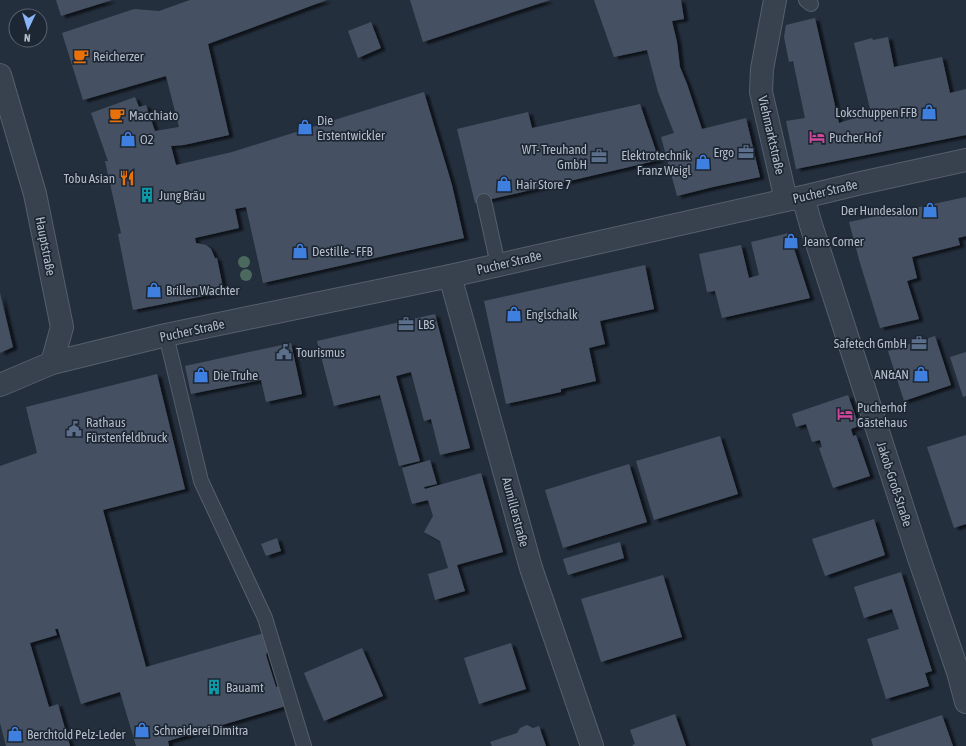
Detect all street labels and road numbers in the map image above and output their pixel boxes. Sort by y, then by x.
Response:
street label: Viehmarktstraße [755,94,788,176]
street label: Pucher Straße [791,177,859,206]
street label: Hauptstraße [32,215,59,277]
street label: Pucher Straße [475,248,543,277]
street label: Pucher Straße [158,316,226,345]
street label: Jakob-Groß-Straße [874,440,915,529]
street label: Aumillerstraße [499,476,532,549]

